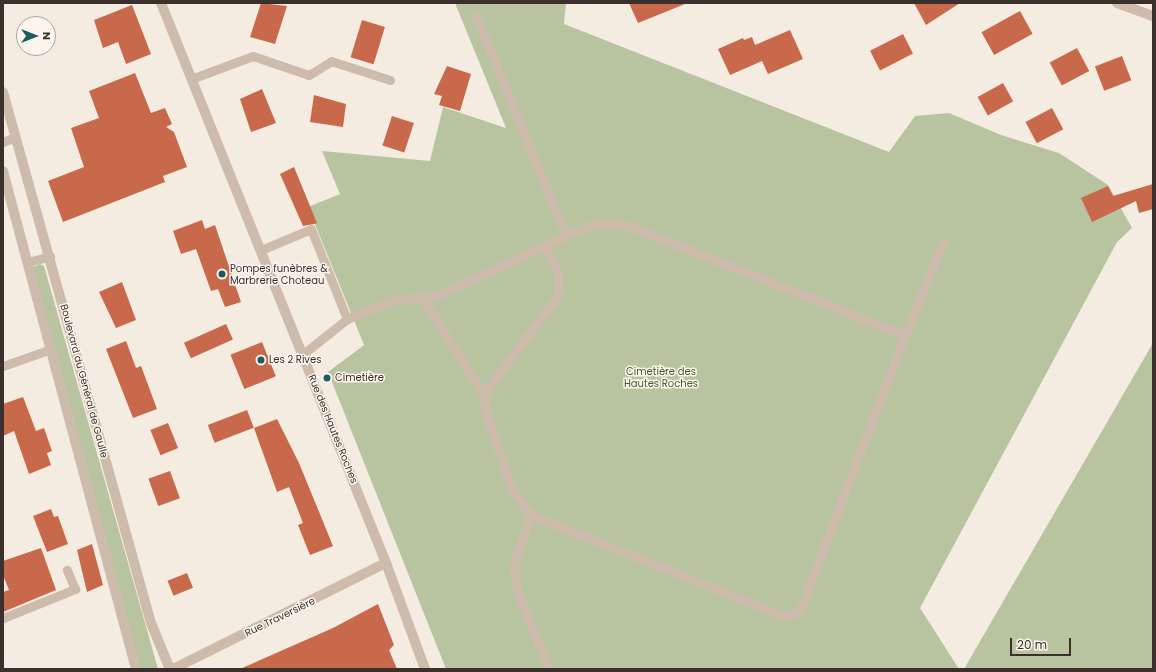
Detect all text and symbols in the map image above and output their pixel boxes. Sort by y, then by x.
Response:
north arrow [16,16,56,56]
text: N [39,32,55,40]
place label: Pompes funèbres & Marbrerie Choteau [230,262,328,286]
marker: Pompes funèbres & Marbrerie Choteau [217,269,227,279]
street label: Boulevard du Général de Gaulle [58,303,110,459]
place label: Les 2 Rives [269,354,321,366]
marker: Les 2 Rives [256,355,266,365]
park label: Cimetière des Hautes Roches [624,365,698,388]
place label: Cimetière [335,372,384,384]
street label: Rue des Hautes Roches [306,373,360,485]
marker: Cimetière [322,373,332,383]
street label: Rue Traversière [243,595,317,639]
scale bar [1012,630,1073,656]
text: 20 m [1017,636,1047,653]

